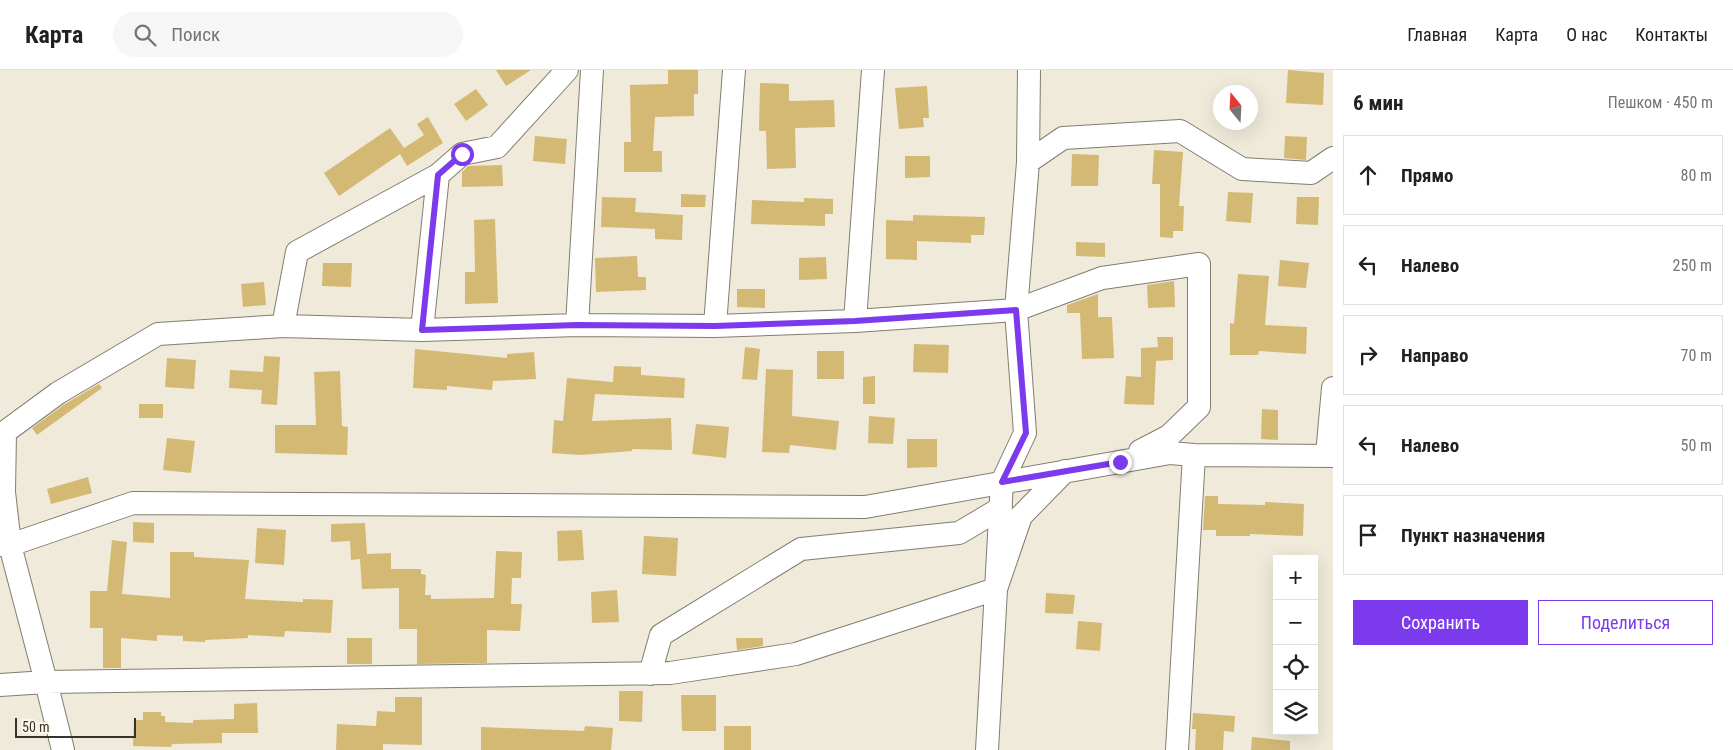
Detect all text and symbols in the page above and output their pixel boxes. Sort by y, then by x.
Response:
search box [113,12,463,57]
text: Карта [25,21,83,49]
icon: search [131,21,159,49]
text: Поиск [171,23,220,46]
text: Главная [1407,24,1467,45]
text: Карта [1495,24,1538,45]
text: О нас [1566,24,1607,45]
text: Контакты [1635,24,1708,45]
north arrow [1213,85,1258,130]
text: 6 мин [1353,91,1403,115]
text: Пешком · 450 m [1608,93,1713,112]
route start [451,143,474,166]
icon: ahead [1354,161,1382,189]
text: Прямо [1401,164,1454,187]
text: 80 m [1680,166,1712,185]
icon: left [1354,251,1382,279]
text: Налево [1401,254,1459,277]
text: 250 m [1673,256,1712,275]
icon: right [1354,341,1382,369]
text: Направо [1401,344,1468,367]
text: 70 m [1680,346,1712,365]
icon: left [1354,431,1382,459]
text: Налево [1401,434,1459,457]
text: 50 m [1680,436,1712,455]
route end [1109,451,1132,474]
icon: arrive [1354,521,1382,549]
text: Пункт назначения [1401,524,1545,547]
map controls [1273,555,1318,735]
button: + [1273,555,1318,600]
button: − [1273,600,1318,645]
button: Сохранить [1353,600,1528,645]
button: Поделиться [1538,600,1713,645]
button: locate [1273,645,1318,690]
button: layers [1273,690,1318,735]
scale bar [15,715,136,738]
text: 50 m [22,719,50,735]

